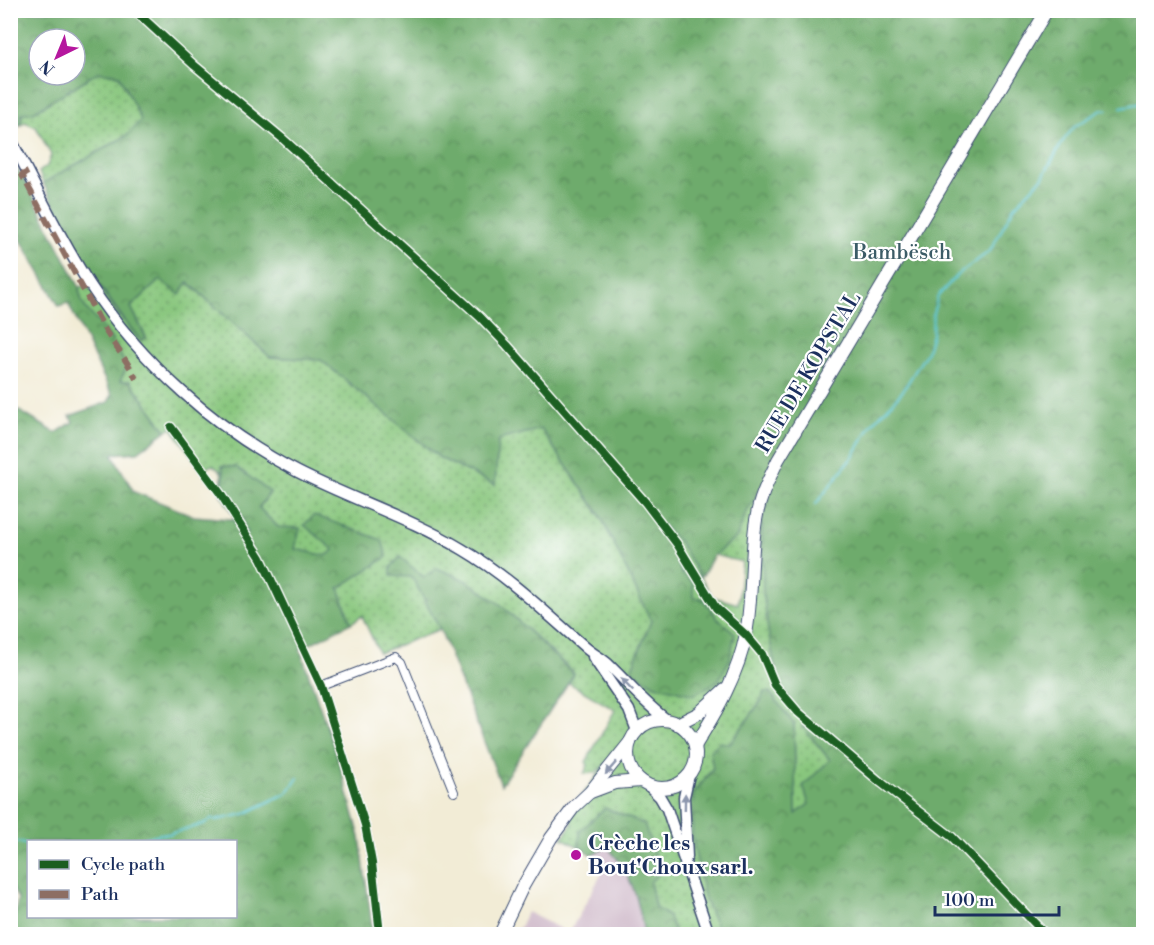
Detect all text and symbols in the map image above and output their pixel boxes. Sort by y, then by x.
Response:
north arrow [27,27,87,87]
text: N [36,55,59,79]
park label: Bambësch [852,240,952,266]
street label: RUE DE KOPSTAL [751,287,867,458]
one-way arrow [621,678,635,692]
one-way arrow [605,760,618,775]
one-way arrow [680,793,690,812]
place label: Crèche les Bout'Choux sarl. [588,831,753,881]
legend [27,840,237,918]
marker: Crèche les Bout'Choux sarl. [569,848,583,862]
text: Cycle path [81,853,165,876]
scale bar [935,879,1060,917]
text: Path [81,883,119,906]
text: 100 m [944,889,995,912]

